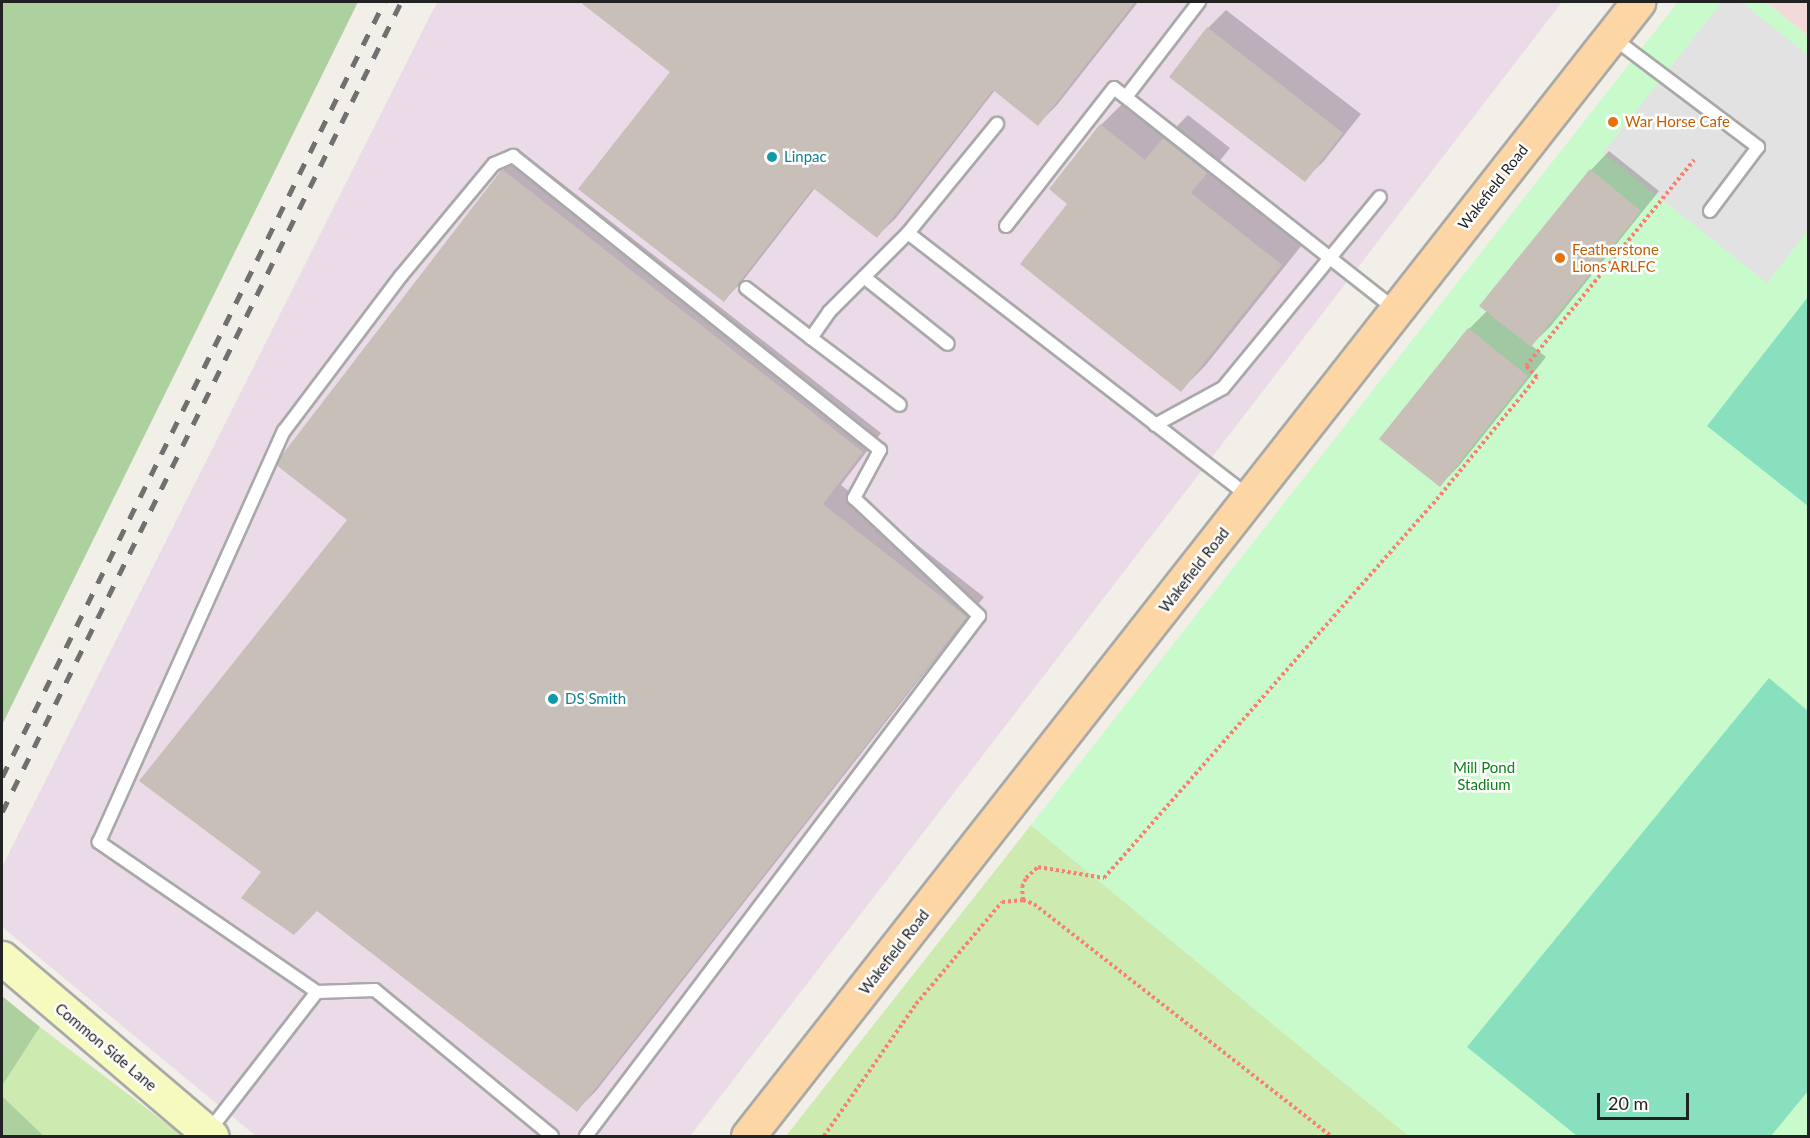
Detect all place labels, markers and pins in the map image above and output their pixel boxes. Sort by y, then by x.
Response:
place label: War Horse Cafe [1625,113,1730,131]
marker: War Horse Cafe [1606,115,1620,129]
place label: Linpac [784,148,827,166]
marker: Linpac [765,150,779,164]
place label: Featherstone Lions ARLFC [1572,240,1659,275]
marker: Featherstone Lions ARLFC [1553,251,1567,265]
place label: DS Smith [565,690,626,708]
marker: DS Smith [546,692,560,706]

